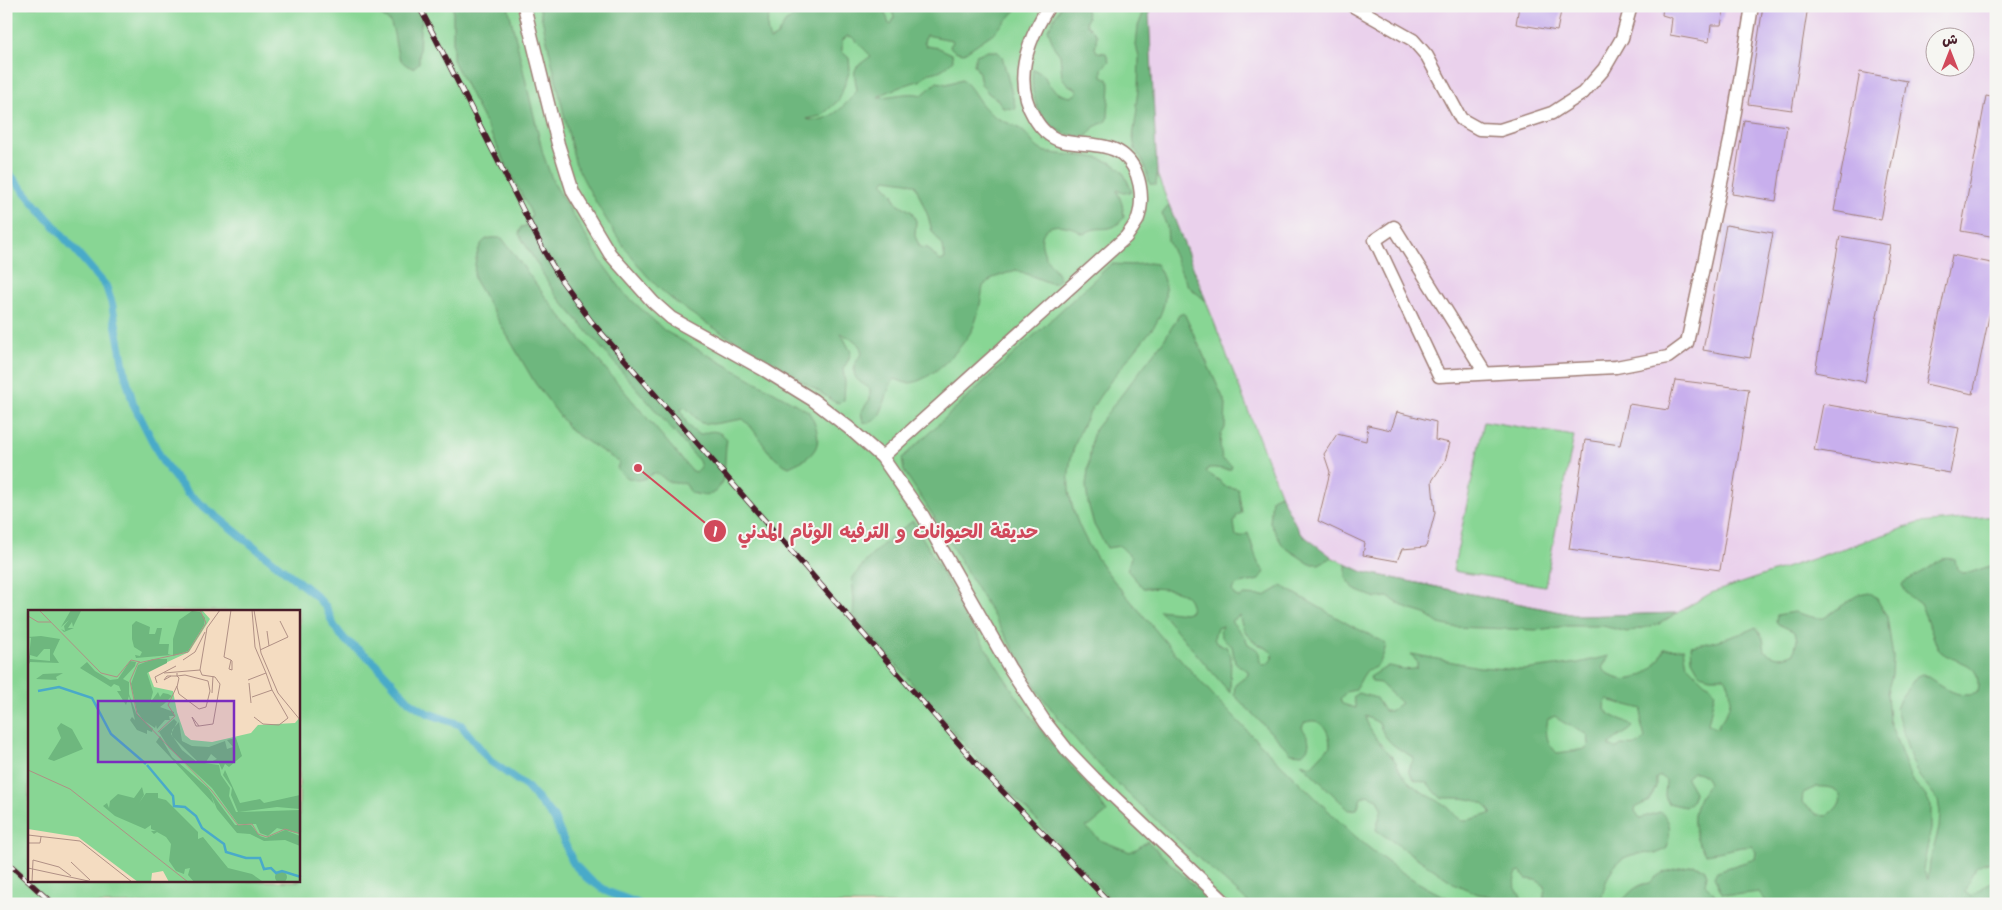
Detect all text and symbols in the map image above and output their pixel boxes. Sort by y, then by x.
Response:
north arrow [1924,28,1974,78]
text: ش [1942,29,1958,51]
callout: حديقة الحيوانات و الترفيه الوئام المدني [702,514,1048,548]
text: حديقة الحيوانات و الترفيه الوئام المدني [738,518,1038,548]
text: 1 [713,521,718,545]
inset map [28,610,300,882]

